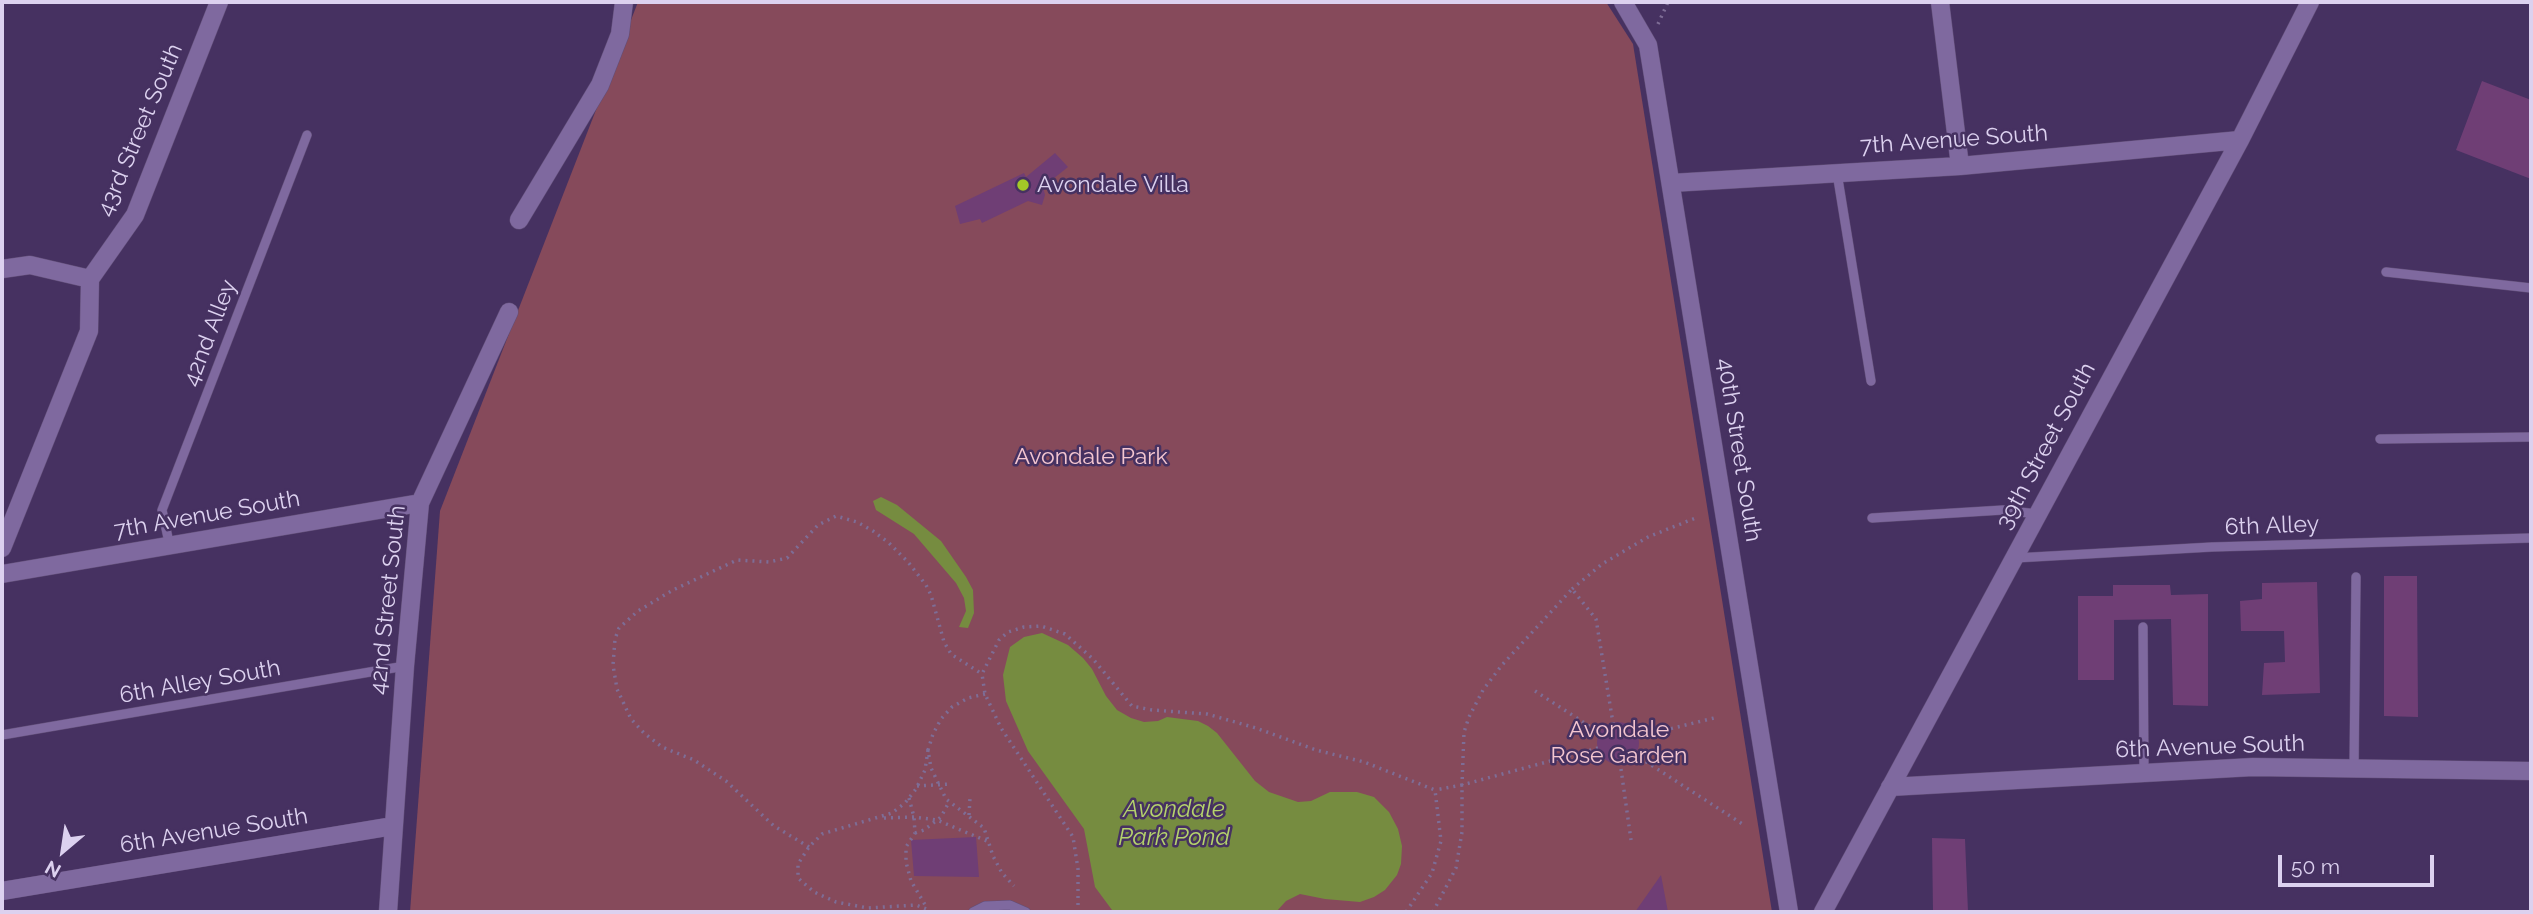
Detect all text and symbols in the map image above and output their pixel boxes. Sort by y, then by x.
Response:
street label: 43rd Street South [91,40,189,220]
street label: 7th Avenue South [1859,120,2049,160]
place label: Avondale Villa [1037,171,1189,199]
marker: Avondale Villa [1015,177,1031,193]
street label: 42nd Alley [177,276,243,390]
street label: 40th Street South [1711,356,1767,544]
street label: 39th Street South [1990,358,2102,534]
park label: Avondale Park [1014,443,1168,471]
street label: 7th Avenue South [112,485,302,545]
street label: 42nd Street South [364,504,412,696]
street label: 6th Alley [2224,511,2320,541]
street label: 6th Alley South [117,654,283,710]
park label: Avondale Rose Garden [1551,716,1687,770]
street label: 6th Avenue South [2115,730,2305,764]
water label: Avondale Park Pond [1118,796,1230,852]
street label: 6th Avenue South [118,803,310,859]
north arrow [28,816,98,886]
scale bar [2281,841,2437,885]
text: 50 m [2291,854,2340,879]
text: N [41,856,64,883]

